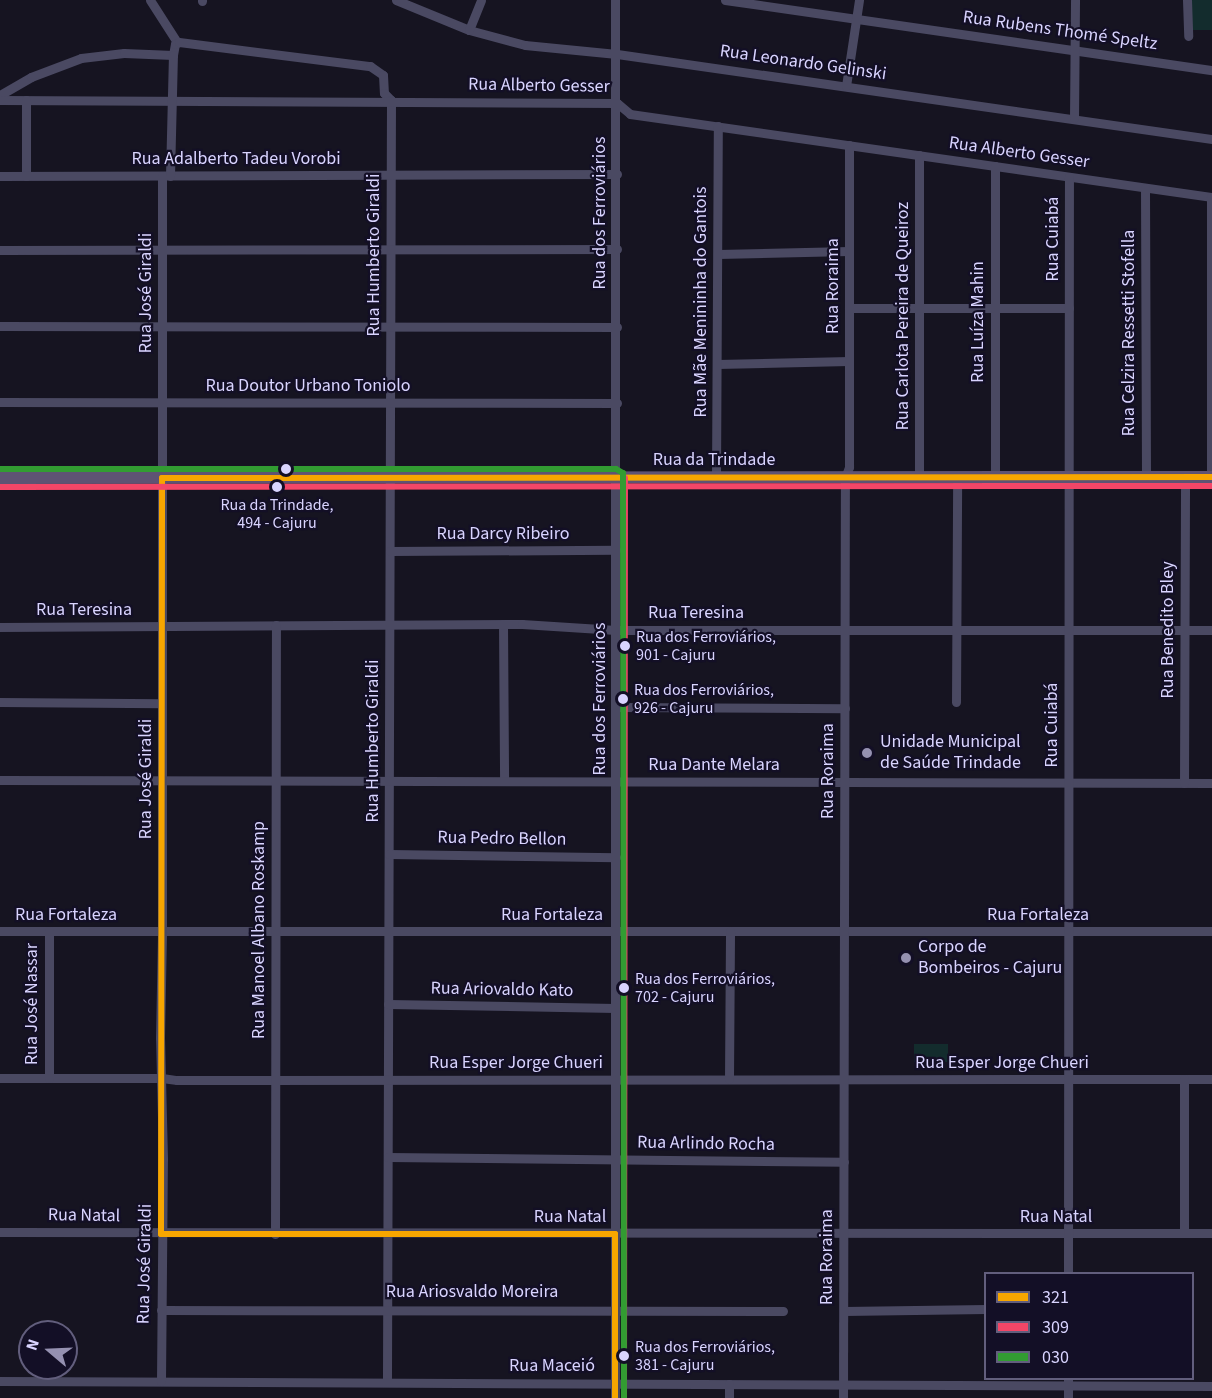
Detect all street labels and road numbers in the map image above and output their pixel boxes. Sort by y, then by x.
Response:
street label: Rua Rubens Thomé Speltz [961,7,1159,55]
street label: Rua Leonardo Gelinski [718,41,888,85]
street label: Rua Alberto Gesser [468,74,610,98]
street label: Rua Alberto Gesser [947,132,1091,174]
street label: Rua dos Ferroviários [589,137,611,289]
street label: Rua Adalberto Tadeu Vorobi [131,148,341,170]
street label: Rua Humberto Giraldi [363,174,385,336]
street label: Rua Mãe Menininha do Gantois [690,186,712,418]
street label: Rua Cuiabá [1042,197,1064,281]
street label: Rua Carlota Pereira de Queiroz [892,202,914,430]
street label: Rua Celzira Ressetti Stofella [1118,230,1140,436]
street label: Rua José Giraldi [135,233,157,353]
street label: Rua Roraima [822,238,844,334]
street label: Rua Luíza Mahin [967,261,989,383]
street label: Rua Doutor Urbano Toniolo [205,375,411,397]
street label: Rua da Trindade [653,449,775,471]
street label: Rua Darcy Ribeiro [436,523,570,545]
street label: Rua Benedito Bley [1157,561,1179,699]
street label: Rua Teresina [36,599,132,621]
street label: Rua Teresina [648,602,744,624]
street label: Rua dos Ferroviários [589,623,611,775]
street label: Rua Humberto Giraldi [362,660,384,822]
street label: Rua Cuiabá [1041,683,1063,767]
street label: Rua José Giraldi [135,719,157,839]
street label: Rua Roraima [817,723,839,819]
street label: Rua Dante Melara [648,754,780,776]
street label: Rua Manoel Albano Roskamp [248,821,270,1039]
street label: Rua Pedro Bellon [437,827,567,851]
street label: Rua Fortaleza [15,904,117,926]
street label: Rua Fortaleza [501,904,603,926]
street label: Rua Fortaleza [987,904,1089,926]
street label: Rua José Nassar [21,943,43,1065]
street label: Rua Ariovaldo Kato [430,978,574,1002]
street label: Rua Esper Jorge Chueri [429,1052,603,1074]
street label: Rua Esper Jorge Chueri [915,1052,1089,1074]
street label: Rua Arlindo Rocha [637,1132,775,1156]
street label: Rua José Giraldi [133,1204,157,1324]
street label: Rua Natal [48,1205,120,1227]
street label: Rua Natal [534,1206,606,1228]
street label: Rua Natal [1020,1206,1092,1228]
street label: Rua Roraima [816,1209,838,1305]
street label: Rua Ariosvaldo Moreira [386,1281,558,1303]
street label: Rua Maceió [509,1355,595,1377]

